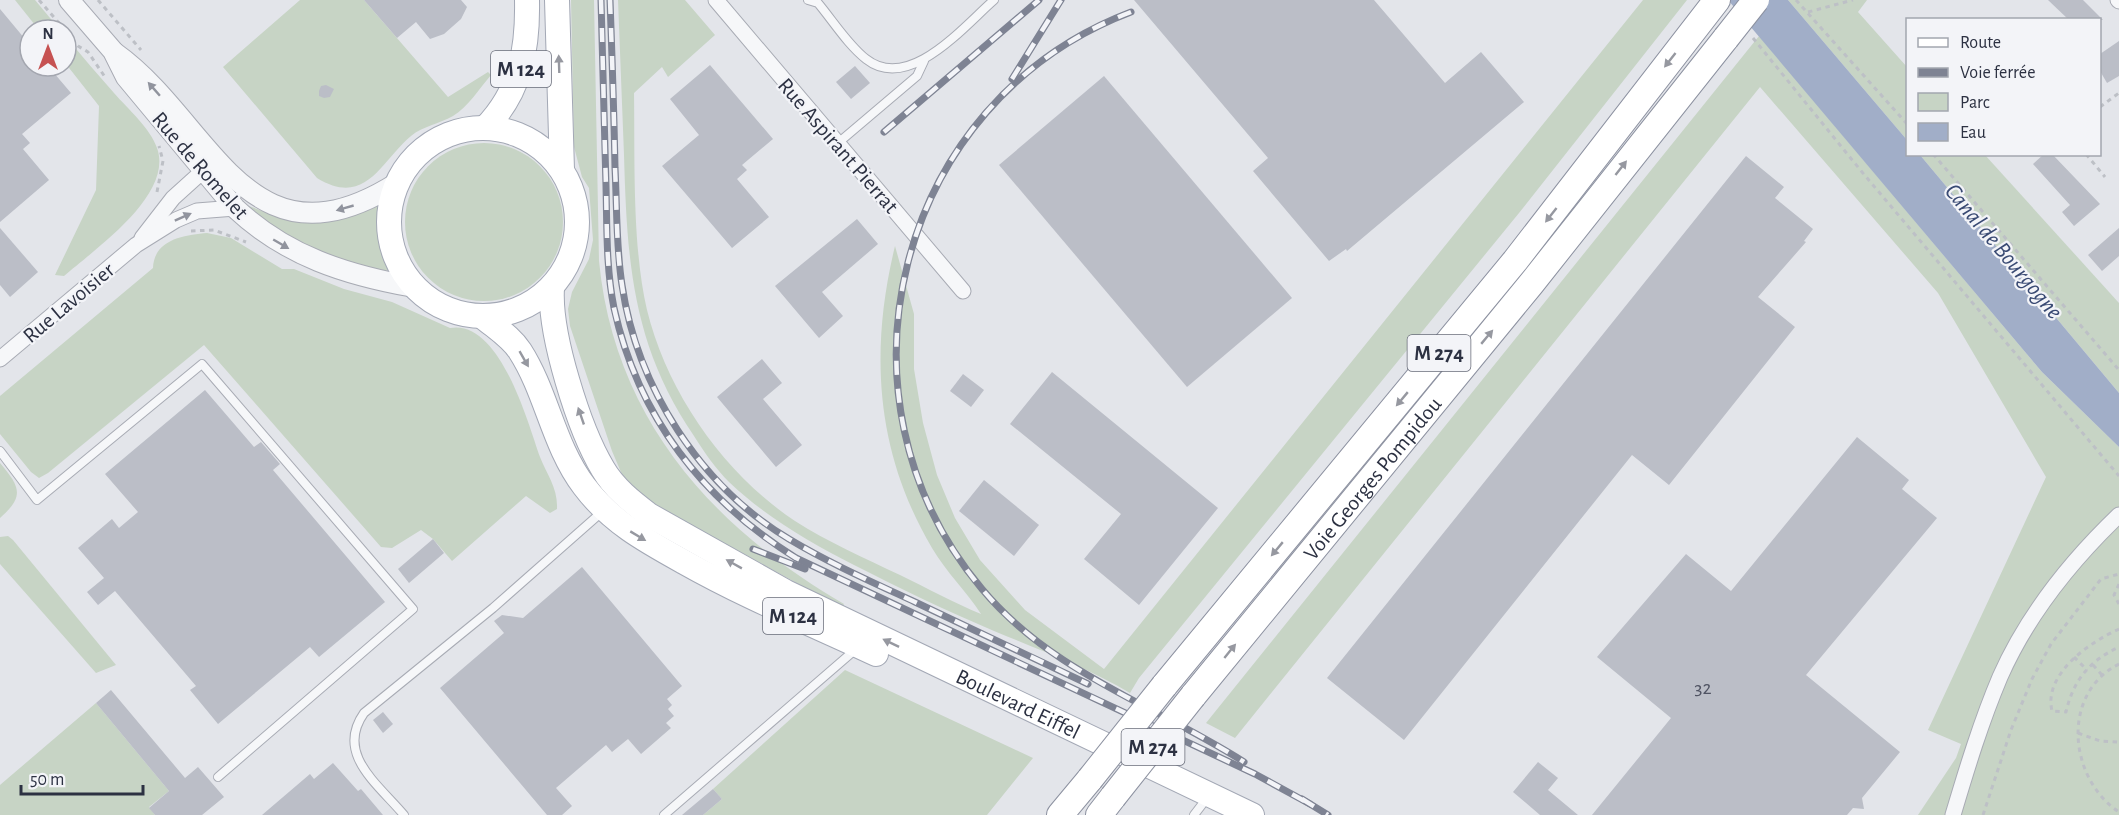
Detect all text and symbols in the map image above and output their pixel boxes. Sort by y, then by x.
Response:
north arrow [18,18,78,78]
legend [1906,18,2101,156]
text: N [42,26,54,42]
text: Route [1960,34,2001,52]
road number: M 124 [491,51,551,87]
one-way arrow [1665,53,1677,68]
one-way arrow [554,55,563,74]
text: Voie ferrée [1960,64,2035,82]
street label: Rue Aspirant Pierrat [774,74,903,217]
one-way arrow [148,81,161,97]
text: Parc [1960,94,1990,112]
street label: Rue de Romelet [148,108,253,224]
text: Eau [1960,124,1986,142]
one-way arrow [1615,161,1627,176]
water label: Canal de Bourgogne [1940,179,2067,324]
one-way arrow [335,204,353,213]
one-way arrow [1545,206,1557,222]
one-way arrow [174,213,191,222]
one-way arrow [273,239,290,249]
street label: Rue Lavoisier [19,258,118,347]
one-way arrow [1480,329,1493,345]
road number: M 274 [1408,335,1470,371]
one-way arrow [519,350,529,367]
one-way arrow [1395,391,1408,407]
street label: Voie Georges Pompidou [1300,393,1446,564]
one-way arrow [576,407,586,425]
one-way arrow [630,531,646,542]
one-way arrow [1271,541,1284,557]
one-way arrow [726,559,743,569]
road number: M 124 [763,598,823,634]
one-way arrow [883,638,900,647]
one-way arrow [1224,643,1237,659]
street label: Boulevard Eiffel [952,665,1083,743]
house number: 32 [1694,678,1712,698]
road number: M 274 [1122,729,1184,765]
scale bar [21,758,142,796]
text: 50 m [30,771,64,789]

